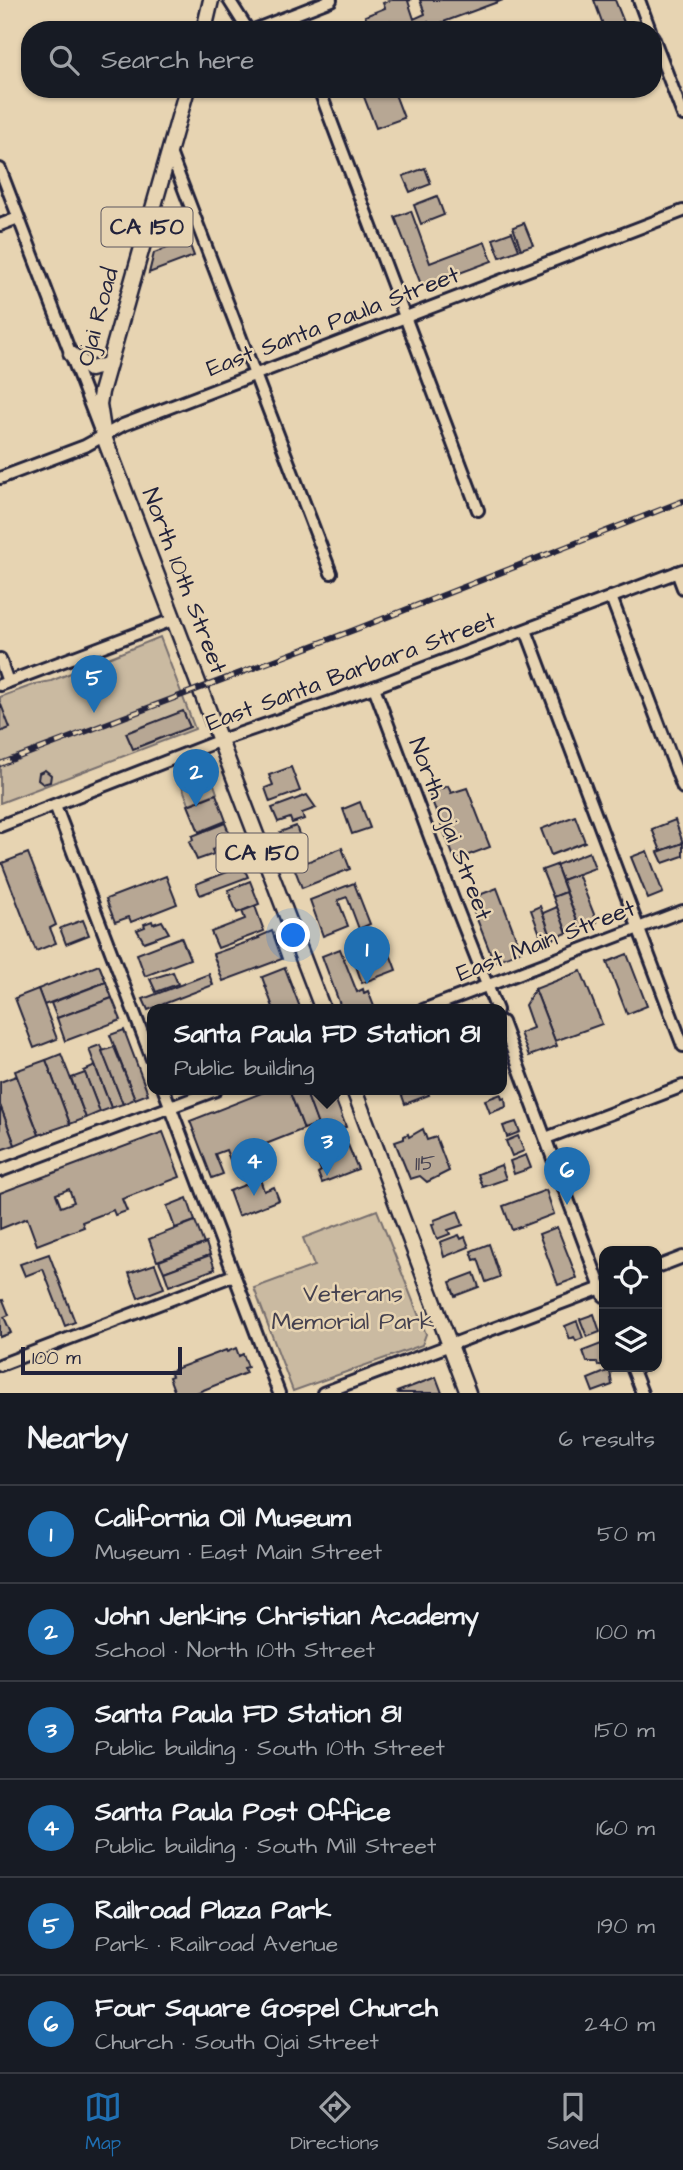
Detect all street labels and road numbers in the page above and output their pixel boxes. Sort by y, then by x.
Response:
road number: CA 150 [102,208,192,246]
street label: East Santa Paula Street [202,258,465,386]
street label: Ojai Road [69,264,127,370]
street label: North 10th Street [133,483,235,679]
street label: East Santa Barbara Street [201,604,501,740]
street label: North Ojai Street [400,733,501,925]
road number: CA 150 [216,834,308,873]
street label: East Main Street [452,891,641,991]

